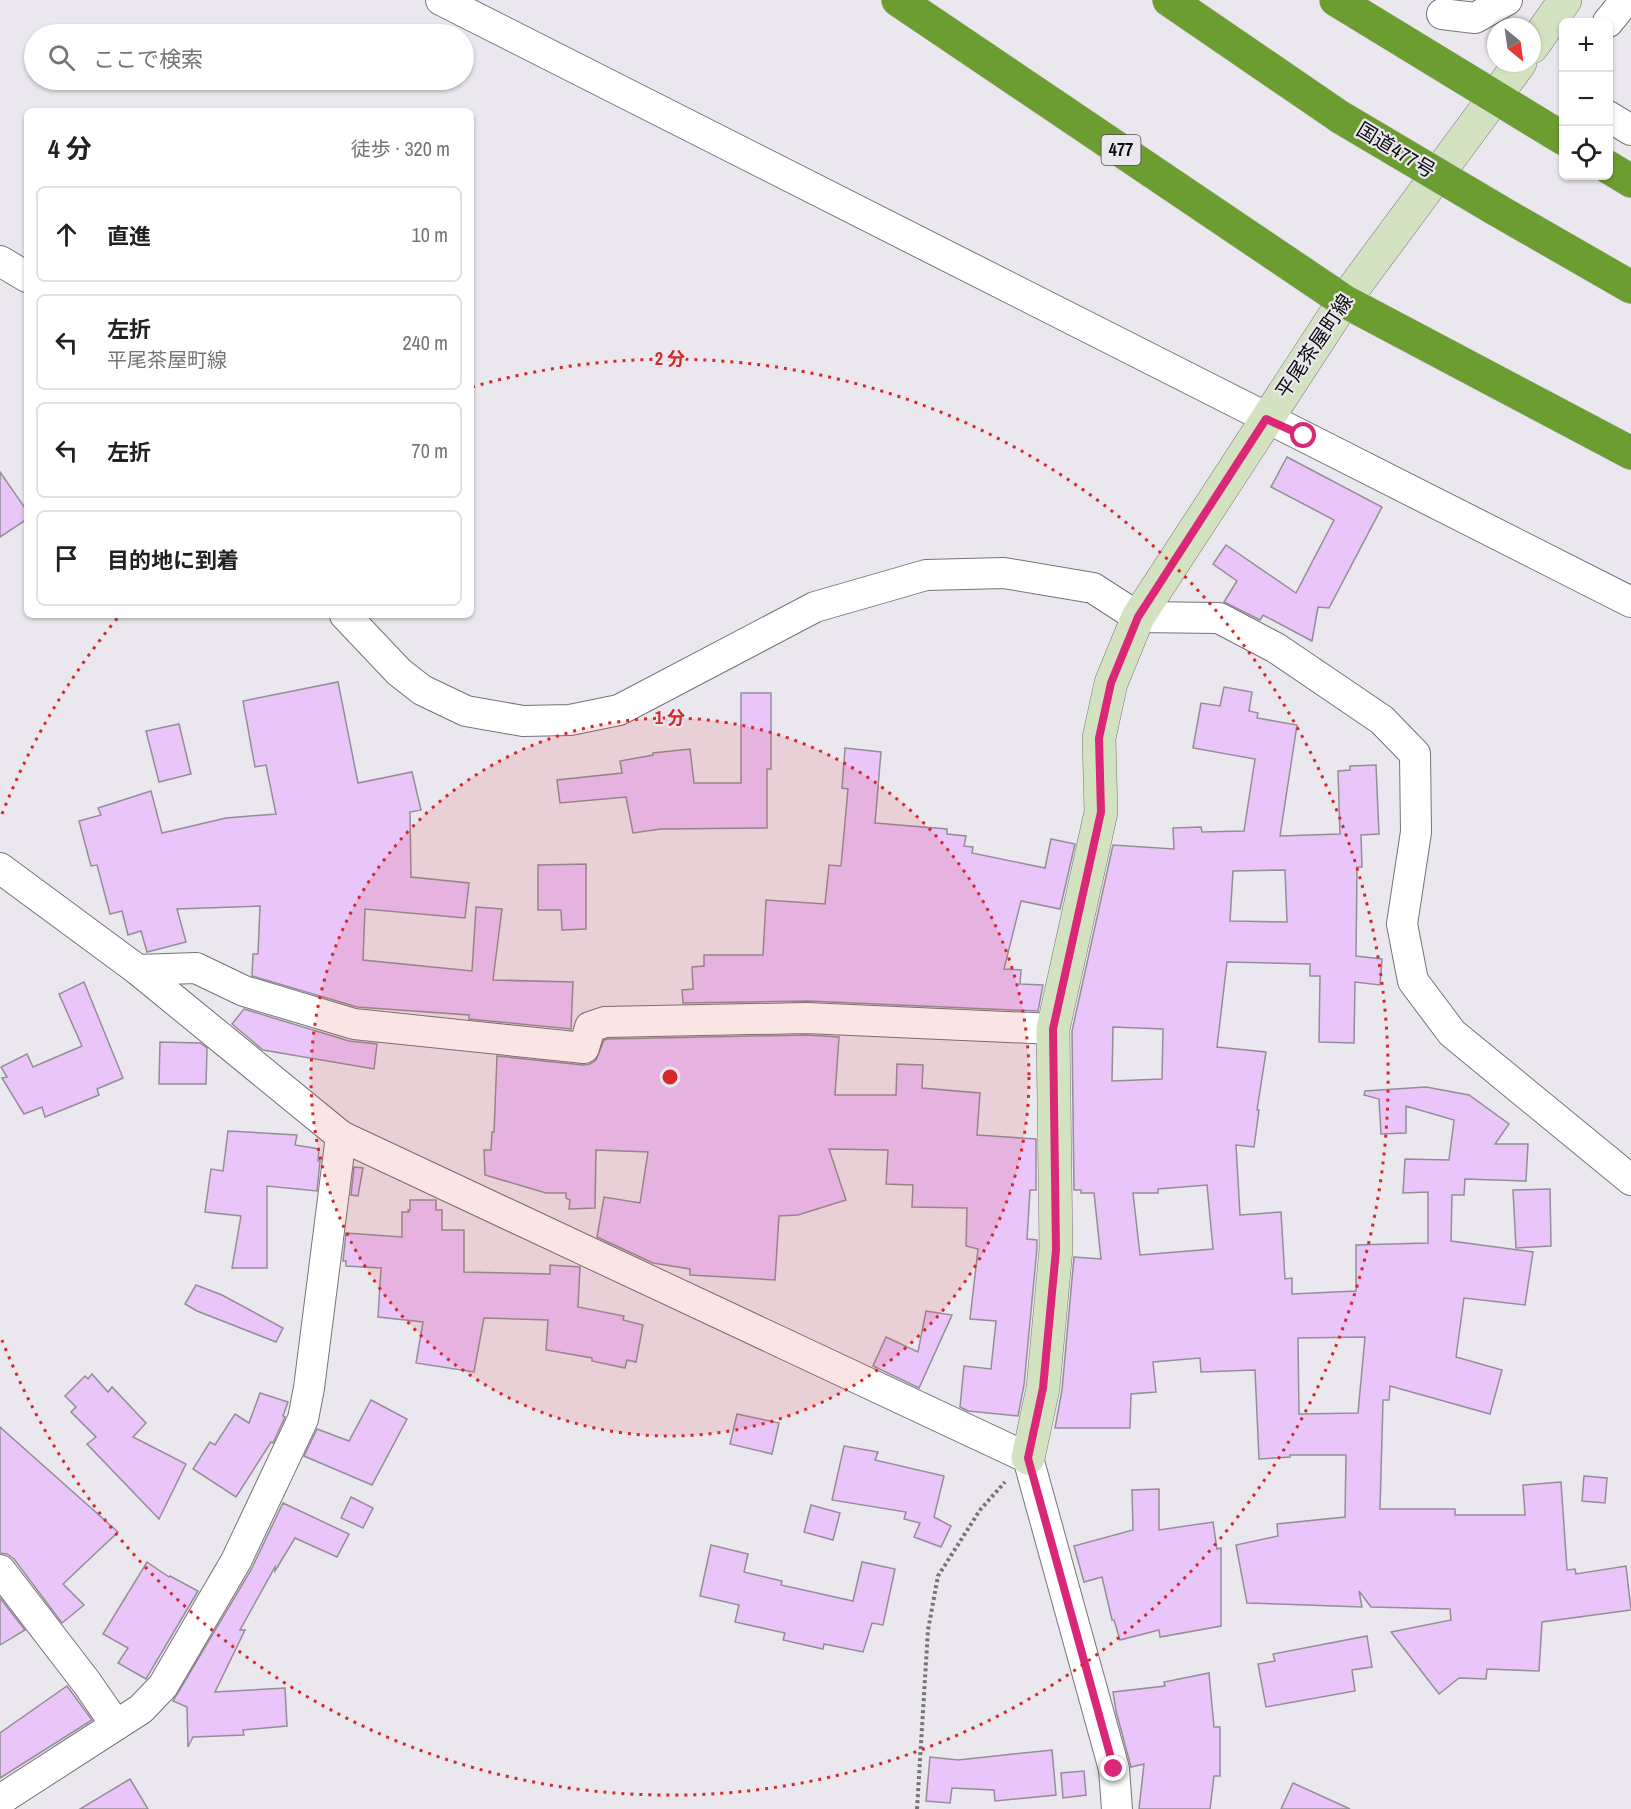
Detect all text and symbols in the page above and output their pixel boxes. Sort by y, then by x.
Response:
north arrow [1487,18,1541,72]
map controls [1559,18,1613,180]
button: + [1559,18,1613,72]
search box [24,24,474,90]
icon: search [45,41,78,74]
text: ここで検索 [93,44,203,74]
button: − [1559,72,1613,126]
street label: 国道477号 [1352,115,1441,184]
button: locate [1559,126,1613,180]
text: 4 分 [48,131,92,166]
text: 徒歩 · 320 m [351,135,450,162]
road number: 477 [1102,135,1140,165]
icon: ahead [50,218,83,251]
text: 直進 [107,221,151,251]
text: 10 m [412,221,448,248]
street label: 平尾茶屋町線 [1269,288,1358,403]
text: 左折 [107,314,151,344]
icon: left [50,326,83,359]
text: 240 m [402,329,448,356]
text: 平尾茶屋町線 [107,346,227,373]
text: 2 分 [655,346,685,371]
route start [1290,422,1316,448]
icon: left [50,434,83,467]
text: 左折 [107,437,151,467]
text: 70 m [412,437,448,464]
icon: arrive [50,542,83,575]
text: 目的地に到着 [107,545,239,575]
text: 1 分 [655,705,685,730]
centre of rings [660,1067,680,1087]
route end [1100,1755,1126,1781]

